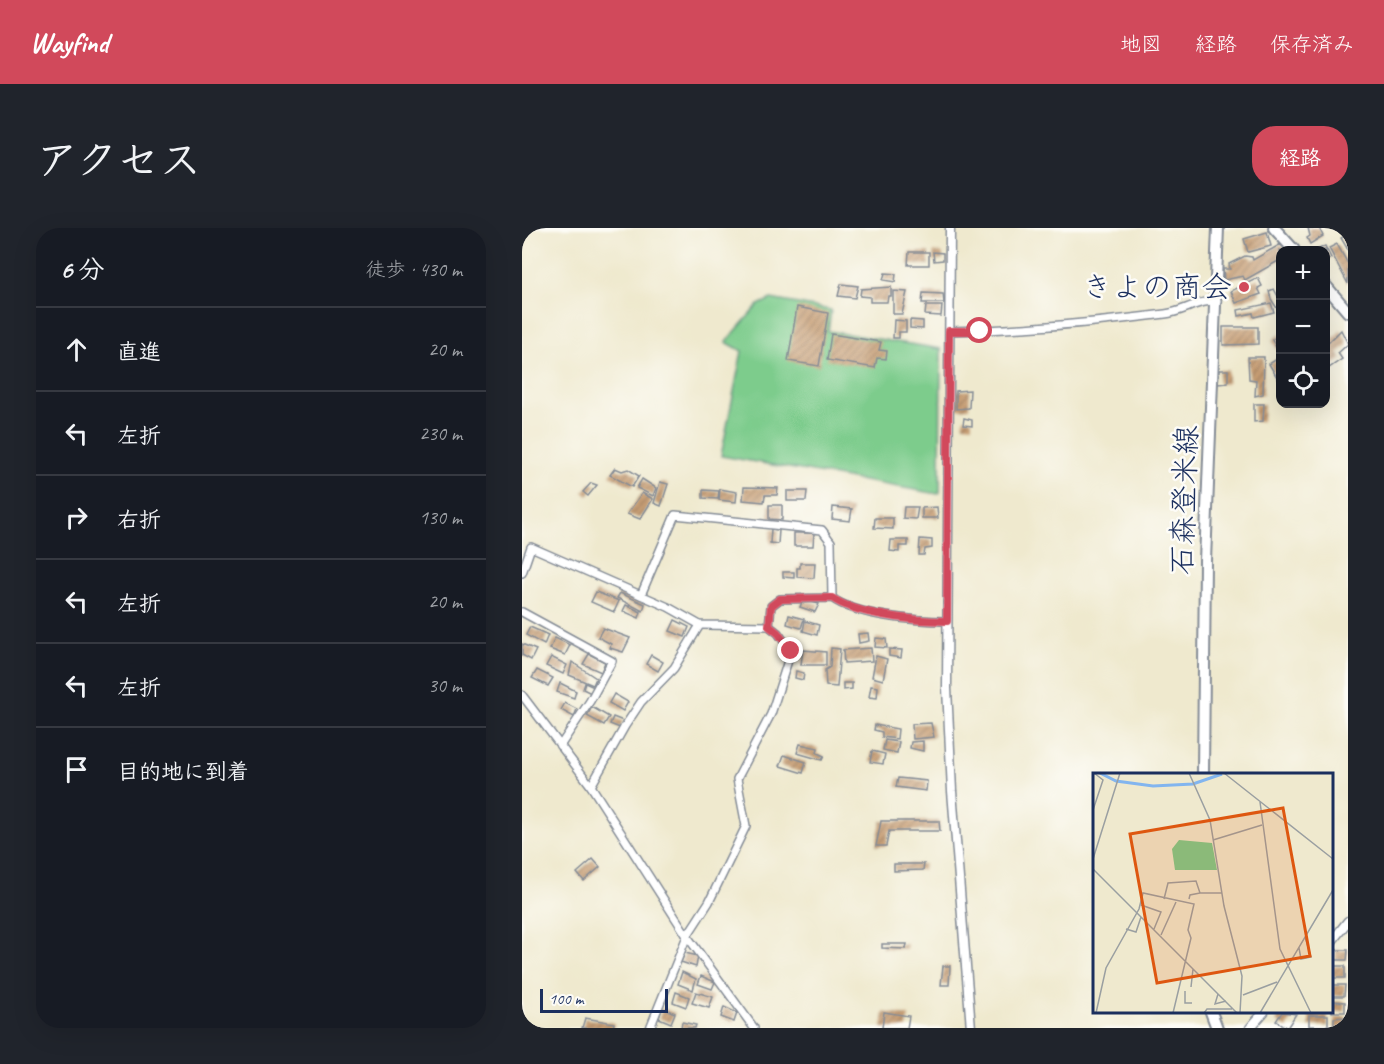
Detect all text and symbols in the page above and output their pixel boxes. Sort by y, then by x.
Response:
text: Wayfind [30,25,109,60]
text: 地図 [1120,31,1162,57]
text: 経路 [1195,31,1237,57]
text: 保存済み [1270,31,1354,57]
button: 経路 [1252,126,1348,186]
text: アクセス [36,134,201,187]
map controls [1276,246,1330,408]
button: + [1276,246,1330,300]
text: 6 分 [60,253,105,286]
text: 徒歩 · 430 m [366,257,462,282]
place label: きよの商会 [1082,268,1232,306]
marker: きよの商会 [1237,280,1251,294]
button: − [1276,300,1330,354]
route start [966,317,992,343]
icon: ahead [60,333,93,366]
text: 20 m [428,337,462,362]
text: 直進 [117,338,161,366]
button: locate [1276,354,1330,408]
icon: left [60,417,93,450]
text: 230 m [419,421,462,446]
text: 左折 [117,422,161,450]
street label: 石森登米線 [1162,424,1206,576]
icon: right [60,501,93,534]
text: 130 m [419,505,462,530]
text: 右折 [117,506,161,534]
icon: left [60,585,93,618]
text: 20 m [428,589,462,614]
text: 左折 [117,590,161,618]
route end [777,637,803,663]
icon: left [60,669,93,702]
text: 30 m [428,673,462,698]
text: 左折 [117,674,161,702]
icon: arrive [60,753,93,786]
text: 目的地に到着 [117,758,249,786]
inset map [1093,773,1333,1013]
scale bar [540,986,668,1014]
text: 100 m [549,989,583,1009]

